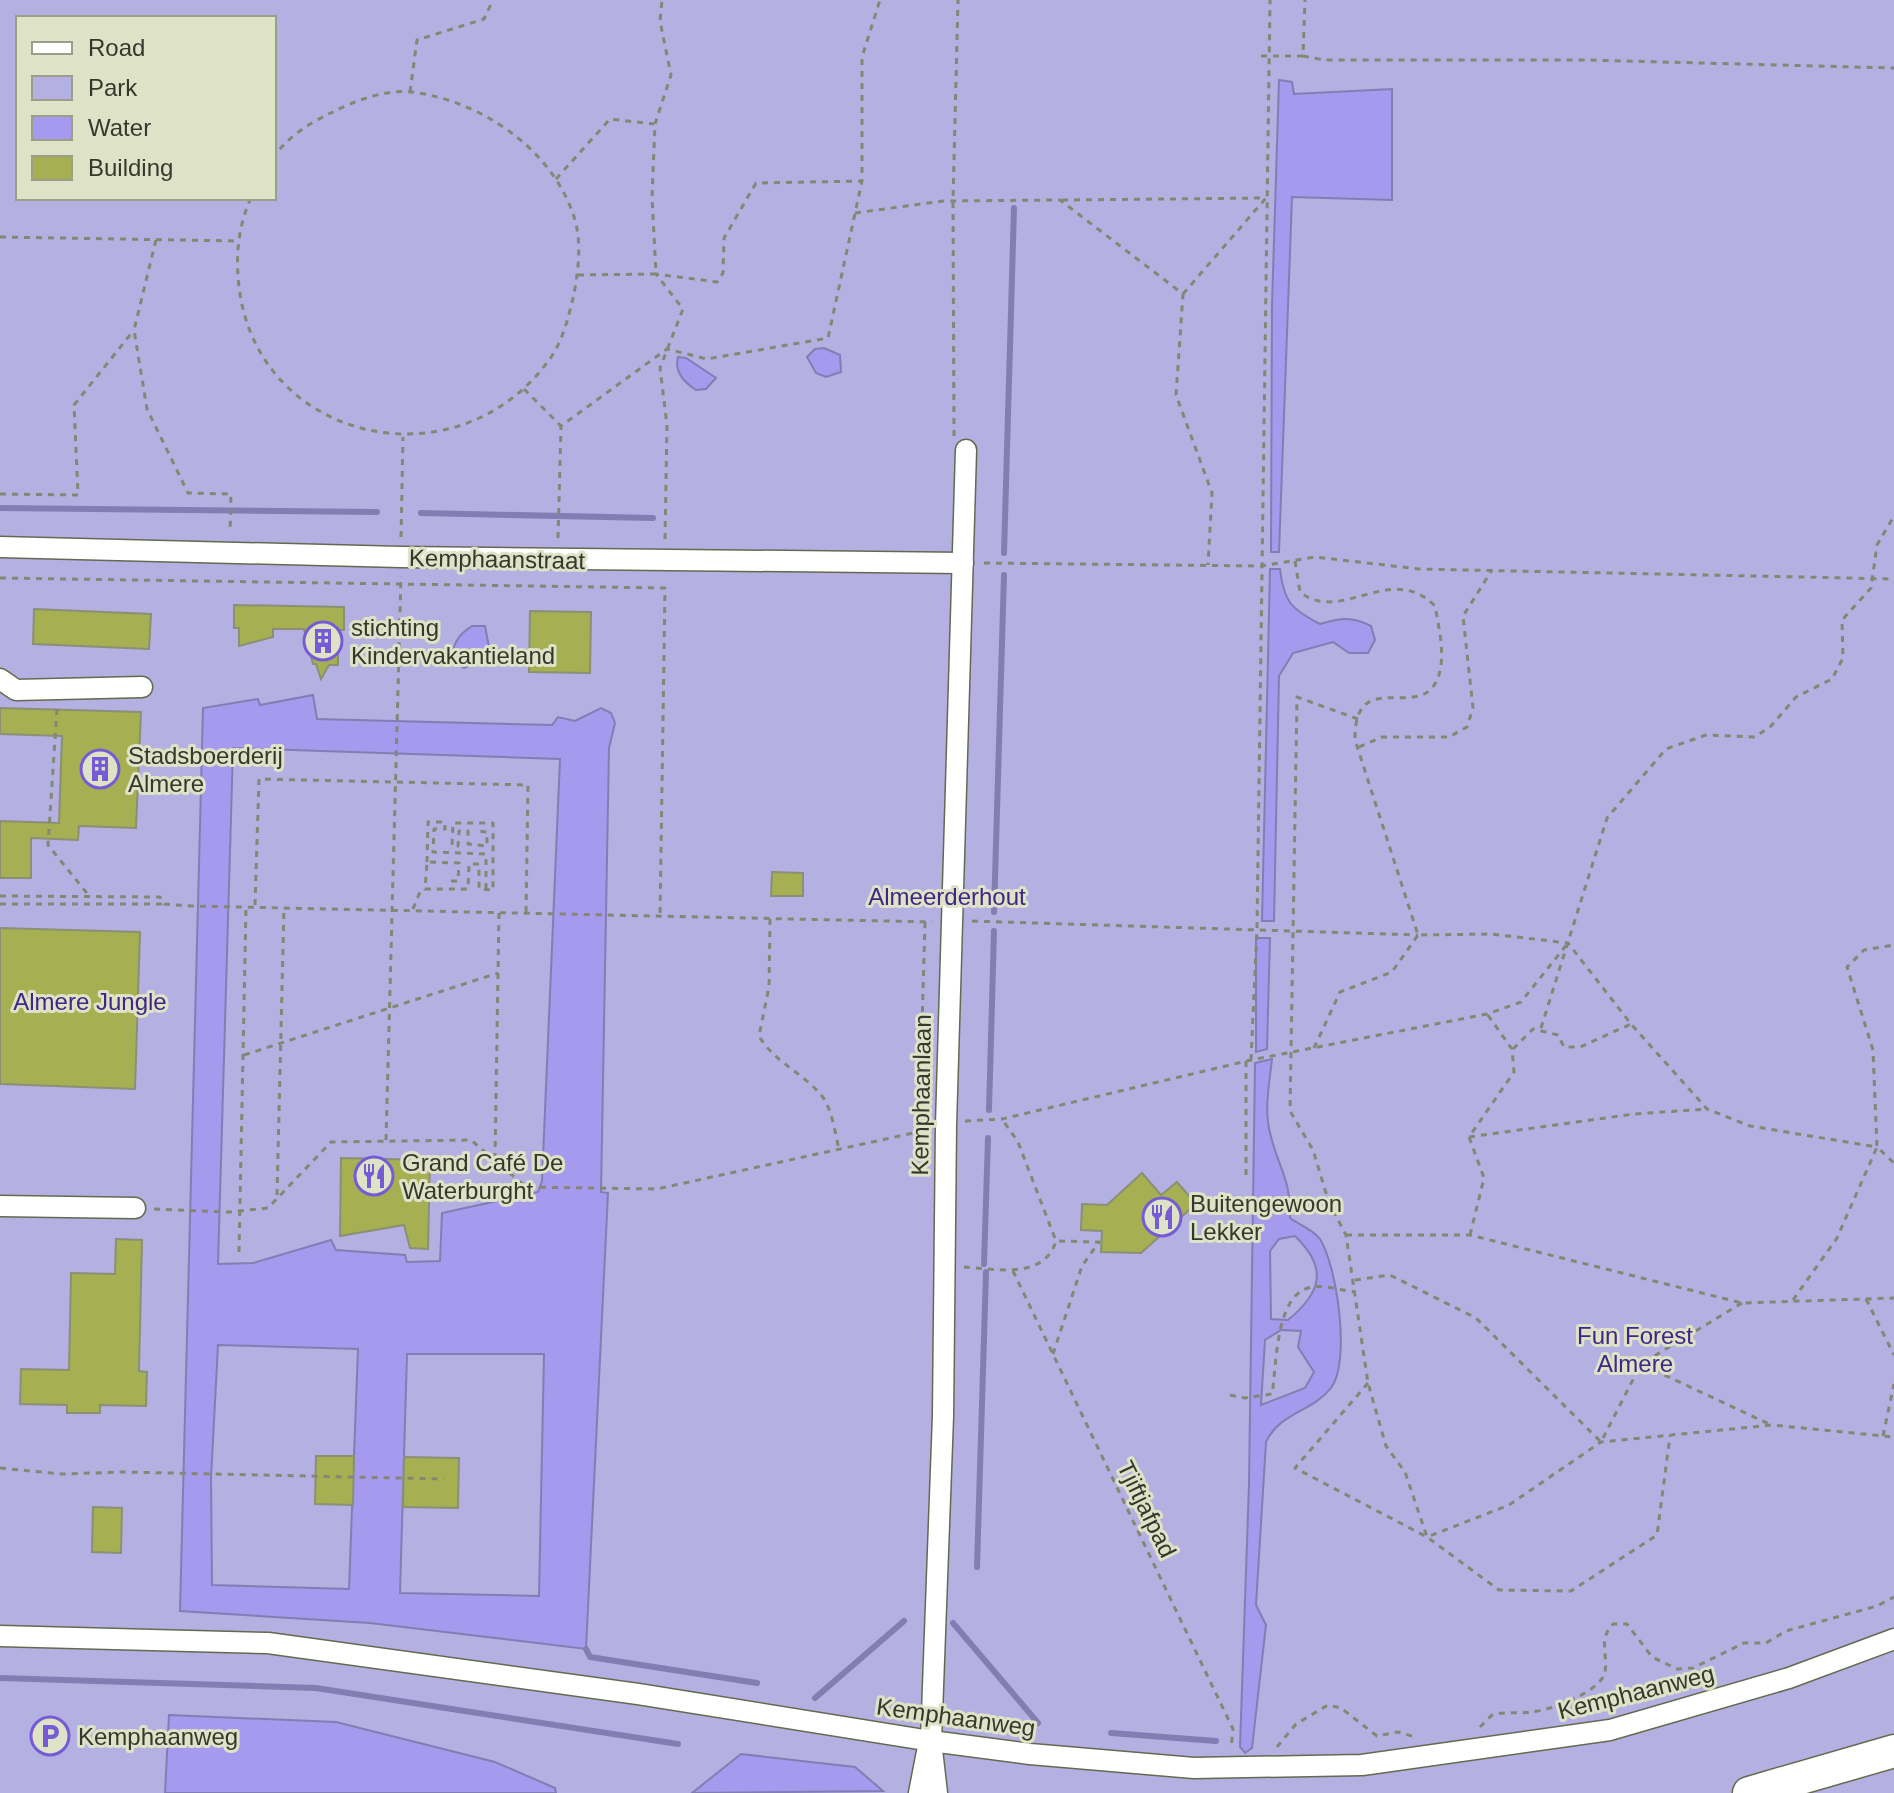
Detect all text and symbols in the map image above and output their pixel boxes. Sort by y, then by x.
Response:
legend [16,16,276,200]
text: Road [88,34,145,61]
text: Park [88,74,138,101]
text: Water [88,114,151,141]
text: Building [88,154,173,181]
street label: Kemphaanstraat [409,544,586,574]
place label: stichting Kindervakantieland [351,614,555,669]
building icon: stichting Kindervakantieland [302,620,344,662]
place label: Stadsboerderij Almere [128,742,283,797]
building icon: Stadsboerderij Almere [79,748,121,790]
park label: Almeerderhout [868,883,1026,910]
park label: Almere Jungle [13,988,167,1015]
street label: Kemphaanlaan [906,1014,936,1176]
place label: Grand Café De Waterburght [402,1149,563,1204]
restaurant icon: Grand Café De Waterburght [353,1155,395,1197]
place label: Buitengewoon Lekker [1190,1190,1342,1245]
restaurant icon: Buitengewoon Lekker [1141,1196,1183,1238]
park label: Fun Forest Almere [1577,1322,1693,1377]
street label: Tjiftjafpad [1112,1456,1182,1562]
street label: Kemphaanweg [1555,1660,1717,1724]
street label: Kemphaanweg [875,1692,1037,1742]
parking icon: Kemphaanweg [29,1715,71,1757]
place label: Kemphaanweg [78,1723,238,1750]

